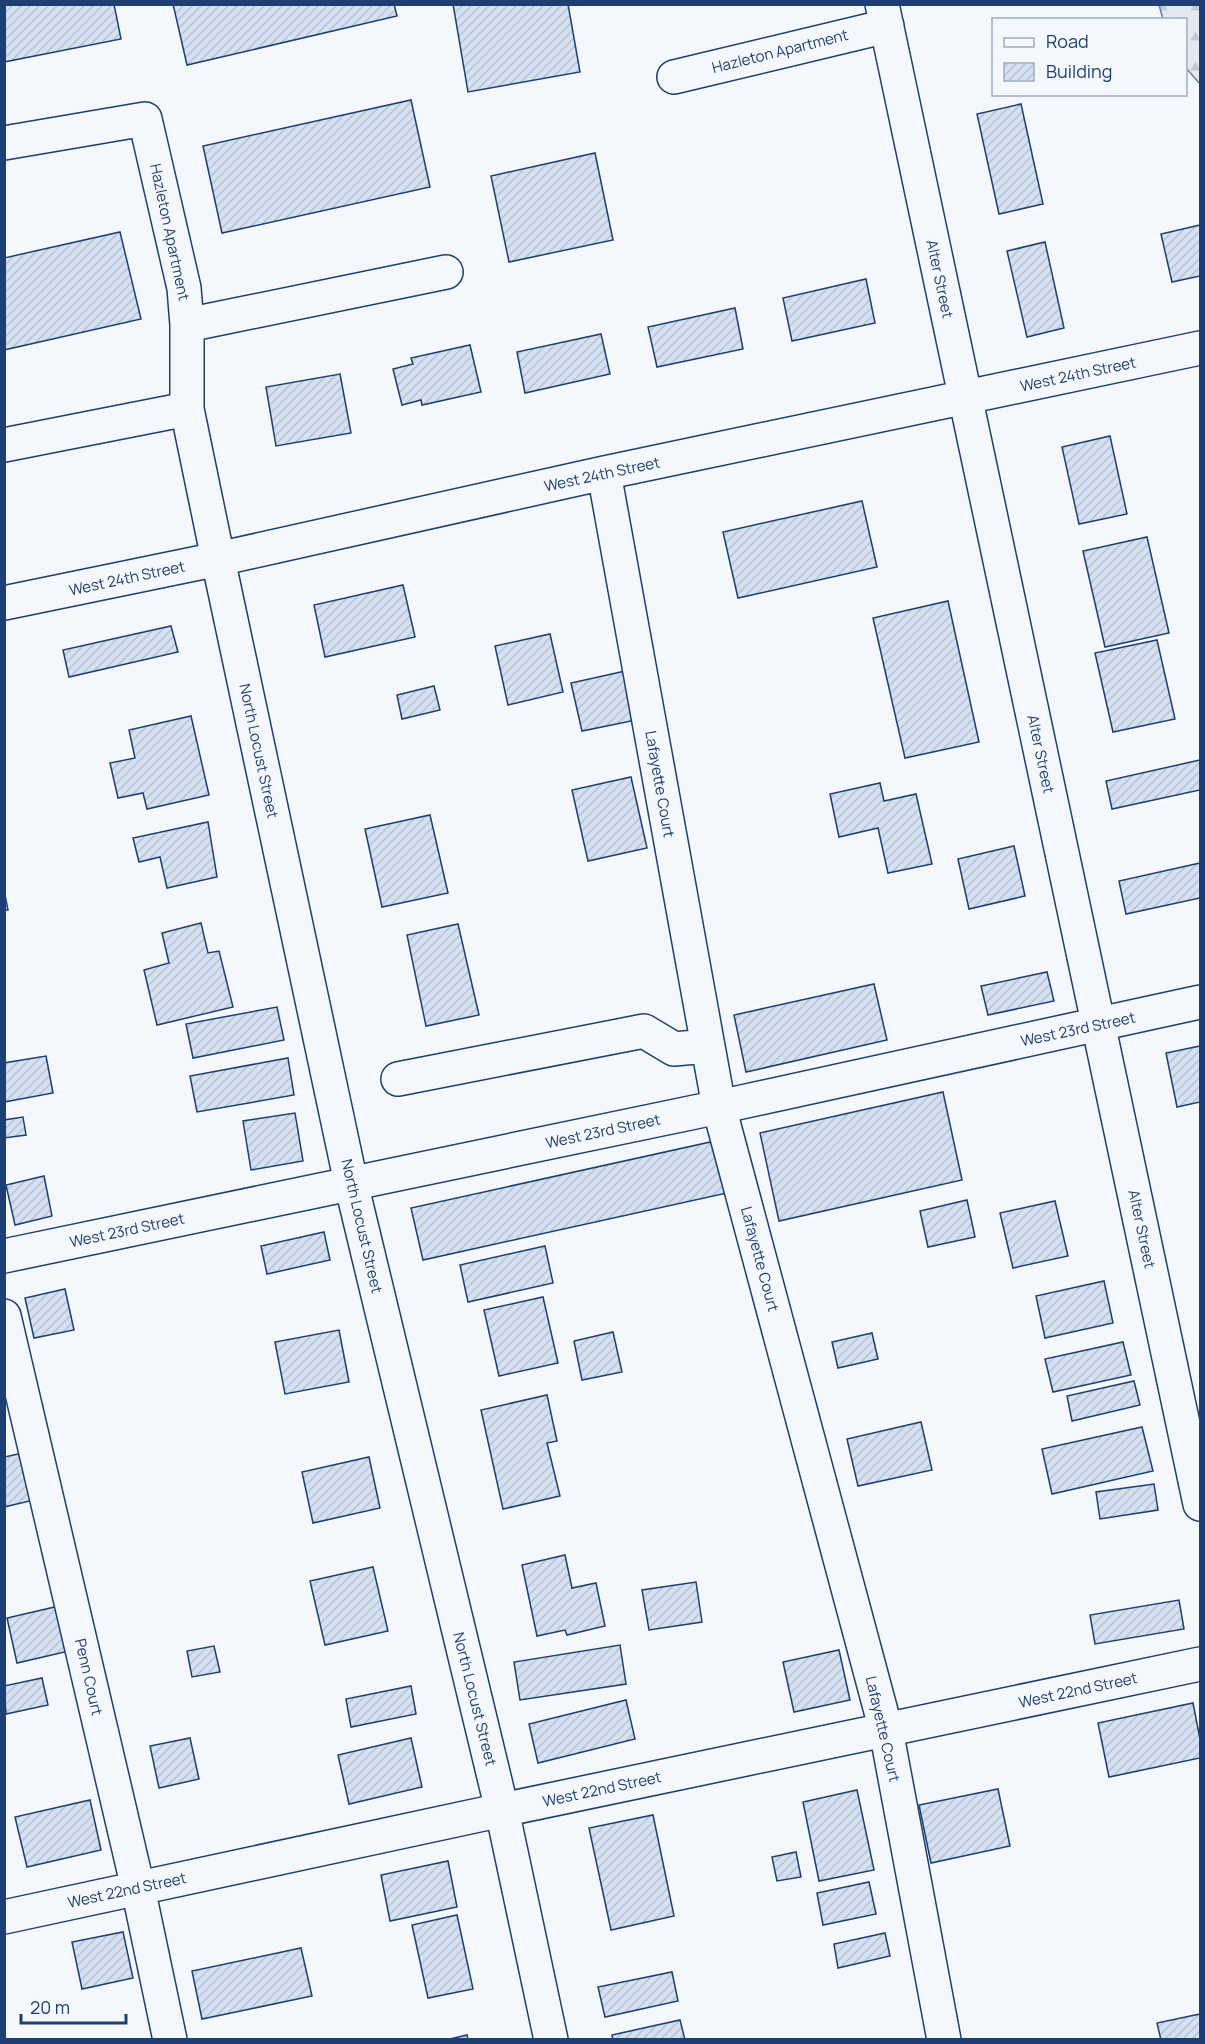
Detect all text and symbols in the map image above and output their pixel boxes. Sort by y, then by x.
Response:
legend [992,18,1187,96]
street label: Hazleton Apartment [710,24,850,78]
text: Road [1046,29,1089,53]
text: Building [1046,59,1112,83]
street label: Hazleton Apartment [145,162,195,302]
street label: Alter Street [921,238,959,320]
street label: West 24th Street [1018,351,1138,397]
street label: West 24th Street [542,451,662,497]
street label: West 24th Street [67,555,187,601]
street label: North Locust Street [234,682,284,820]
street label: Alter Street [1022,713,1060,795]
street label: Lafayette Court [640,729,680,839]
street label: West 23rd Street [1019,1007,1137,1051]
street label: West 23rd Street [544,1109,662,1153]
street label: North Locust Street [336,1157,388,1295]
street label: Alter Street [1123,1188,1161,1270]
street label: Lafayette Court [736,1204,784,1314]
street label: West 23rd Street [68,1208,186,1252]
street label: North Locust Street [448,1630,502,1768]
street label: Penn Court [70,1636,108,1718]
street label: West 22nd Street [1017,1667,1139,1713]
street label: Lafayette Court [861,1674,905,1784]
street label: West 22nd Street [541,1766,663,1812]
street label: West 22nd Street [66,1867,188,1913]
scale bar [21,1987,126,2025]
text: 20 m [30,1995,70,2019]

